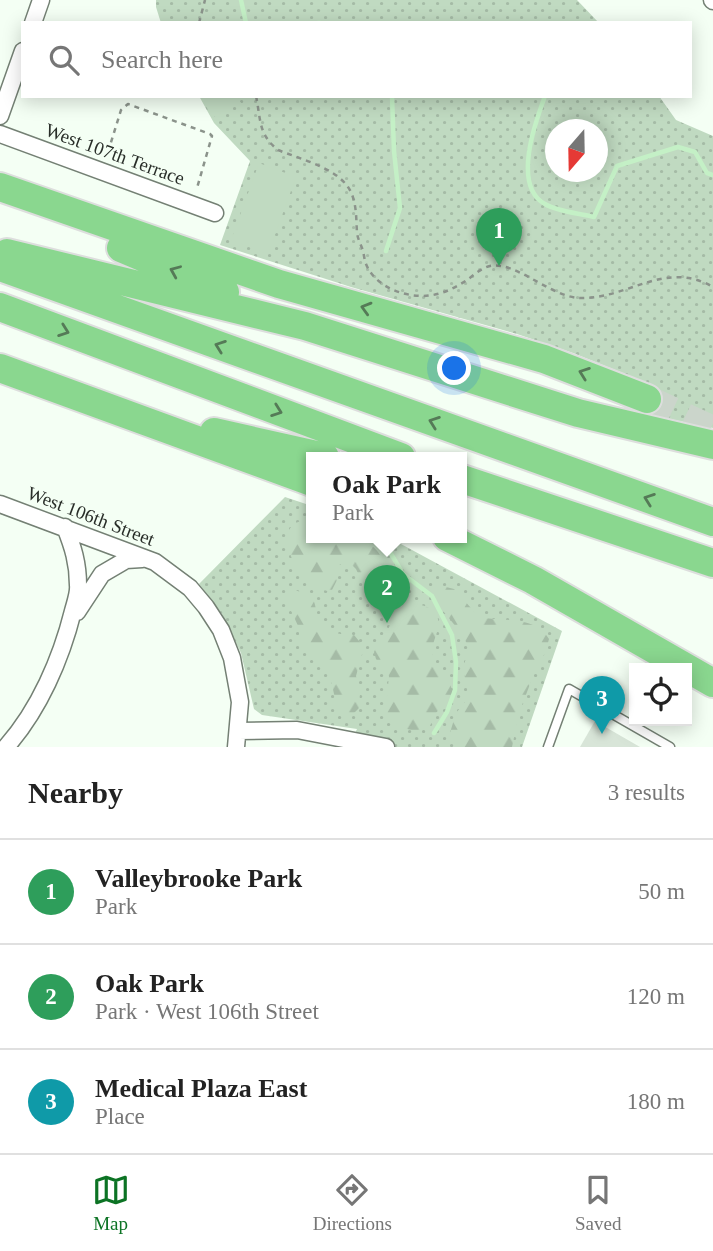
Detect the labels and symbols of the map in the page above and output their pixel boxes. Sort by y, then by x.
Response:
street label: West 107th Terrace [43,119,187,189]
north arrow [545,119,608,182]
pin: 1 [476,208,522,266]
one-way arrow [169,265,182,279]
one-way arrow [360,302,372,317]
one-way arrow [57,323,69,337]
one-way arrow [215,340,227,354]
your location [437,351,471,385]
one-way arrow [578,367,590,381]
one-way arrow [271,402,283,416]
one-way arrow [429,416,441,430]
street label: West 106th Street [24,482,158,550]
one-way arrow [643,493,655,507]
pin: 2 [364,565,410,623]
pin: 3 [579,676,625,734]

